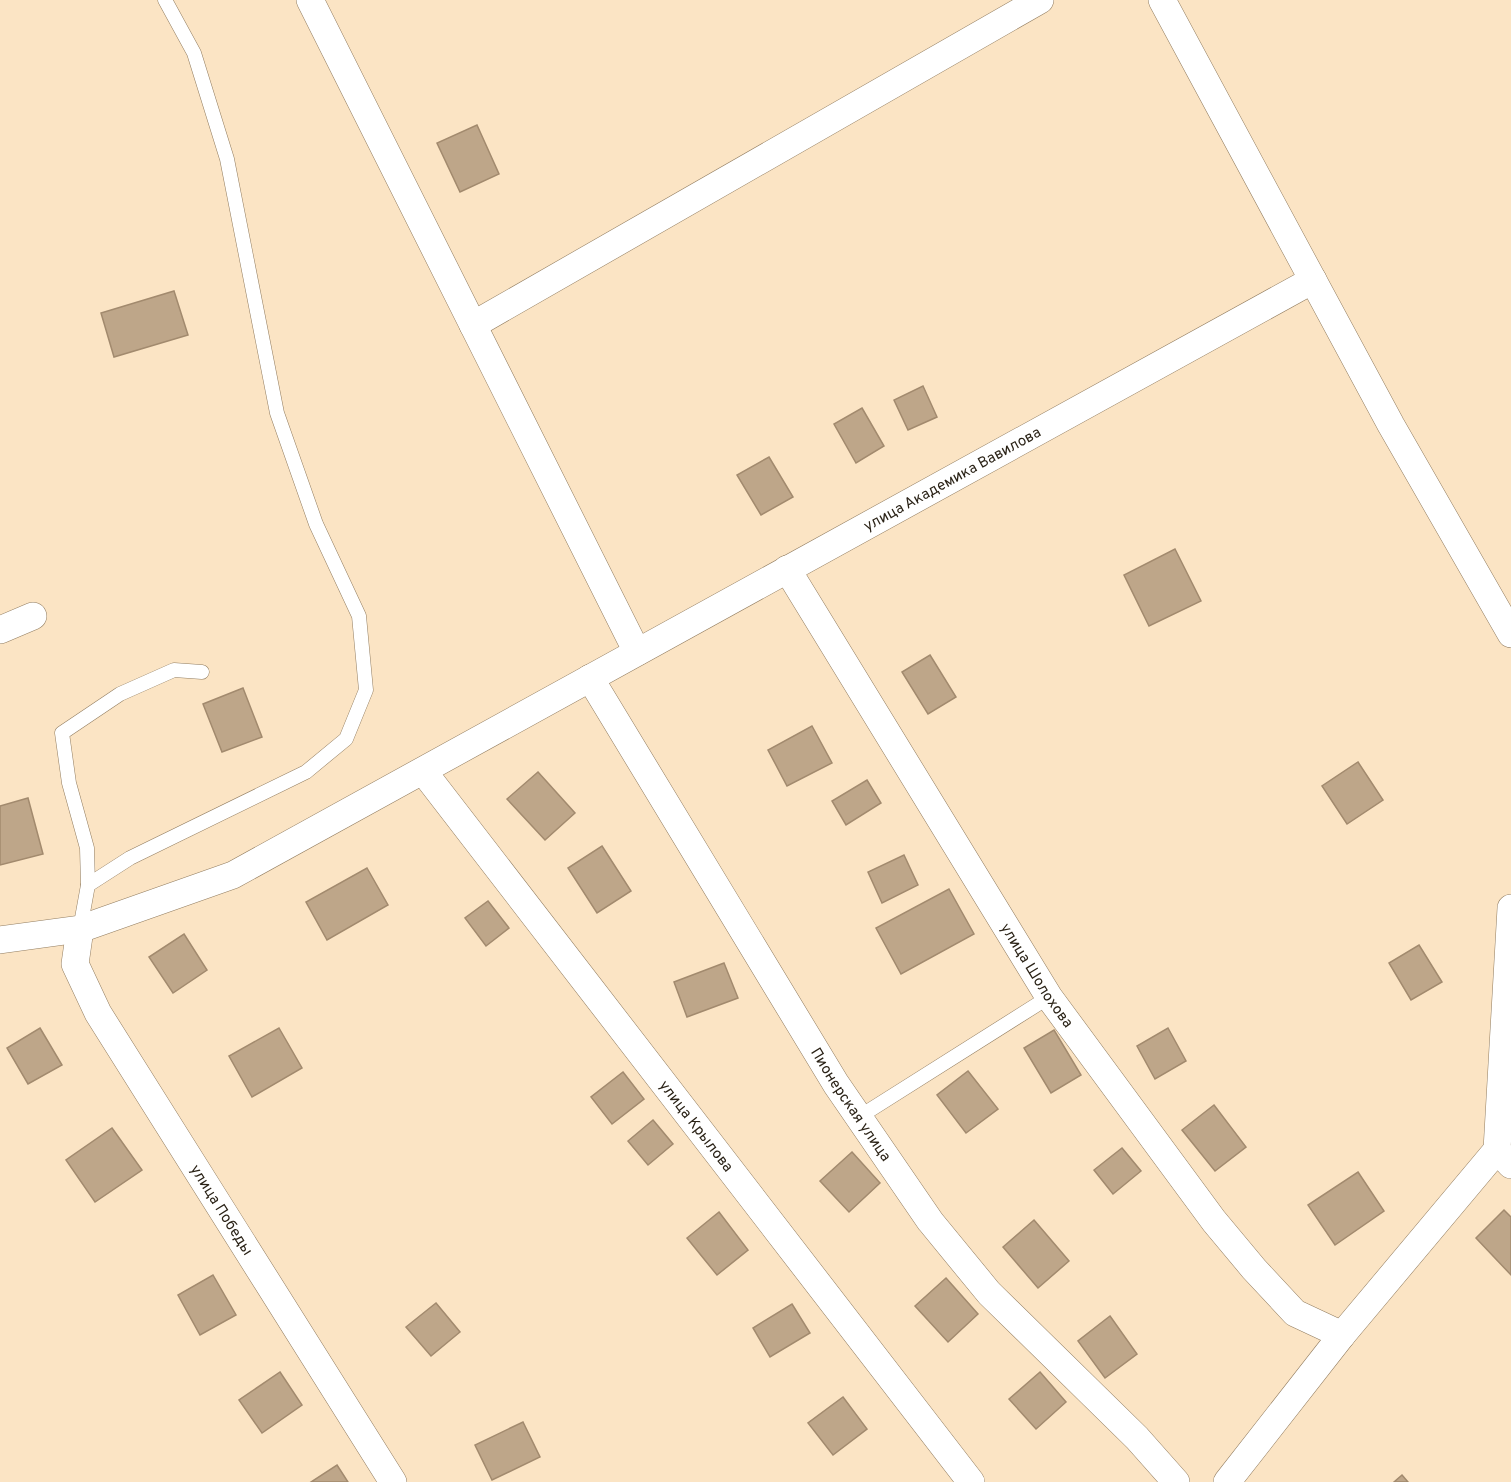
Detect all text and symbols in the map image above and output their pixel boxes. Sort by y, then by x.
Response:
street label: улица Академика Вавилова [861,424,1045,537]
street label: улица Шолохова [995,920,1077,1032]
street label: Пионерская улица [805,1045,894,1166]
street label: улица Крылова [654,1077,737,1177]
street label: улица Победы [185,1162,256,1260]

